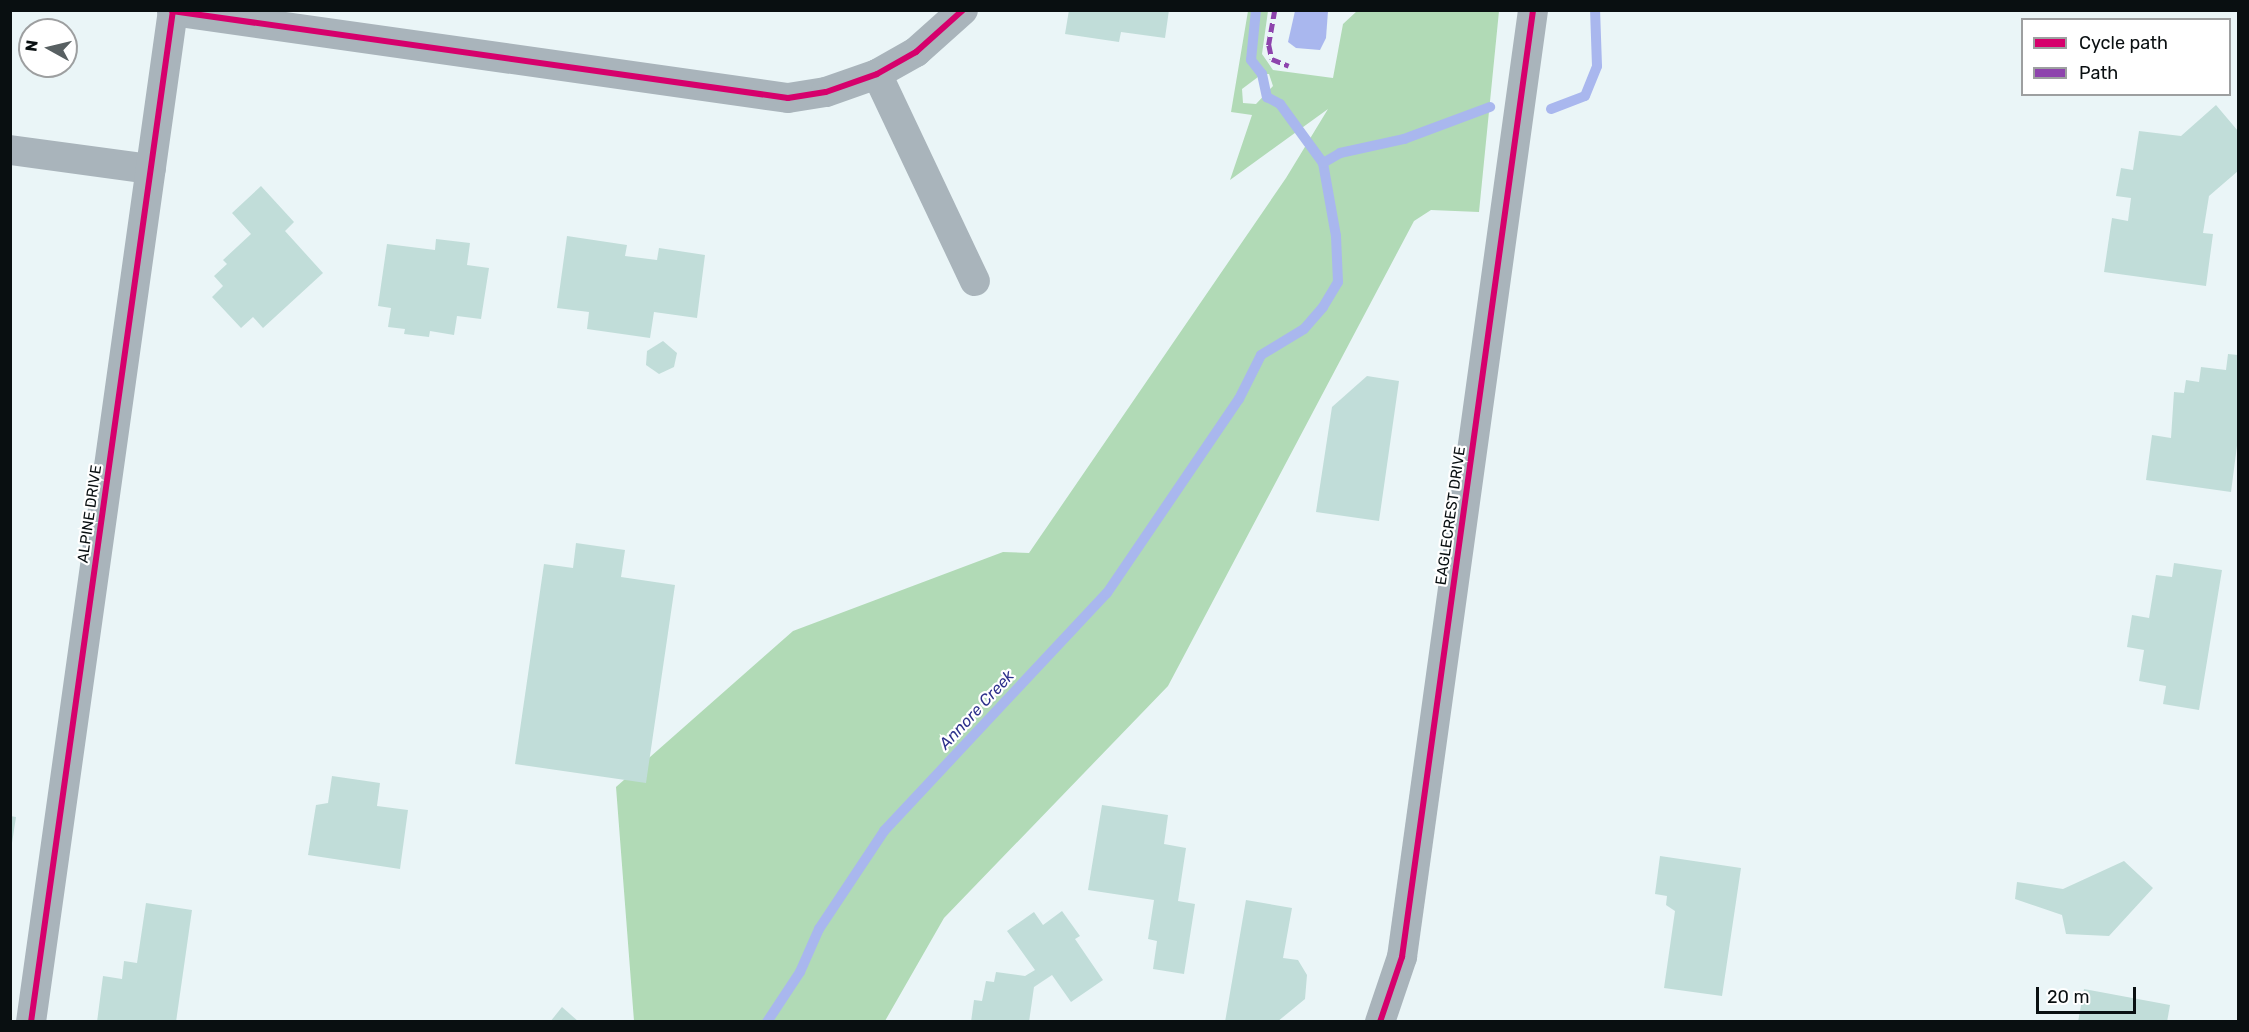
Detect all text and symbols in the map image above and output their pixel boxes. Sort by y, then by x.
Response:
north arrow [18,18,78,78]
legend [2021,18,2231,96]
text: Cycle path [2079,32,2168,54]
text: N [21,39,42,53]
text: Path [2079,62,2118,84]
street label: EAGLECREST DRIVE [1432,445,1470,587]
street label: ALPINE DRIVE [74,464,106,564]
water label: Annore Creek [936,667,1018,753]
scale bar [2039,975,2140,1013]
text: 20 m [2047,986,2089,1008]

